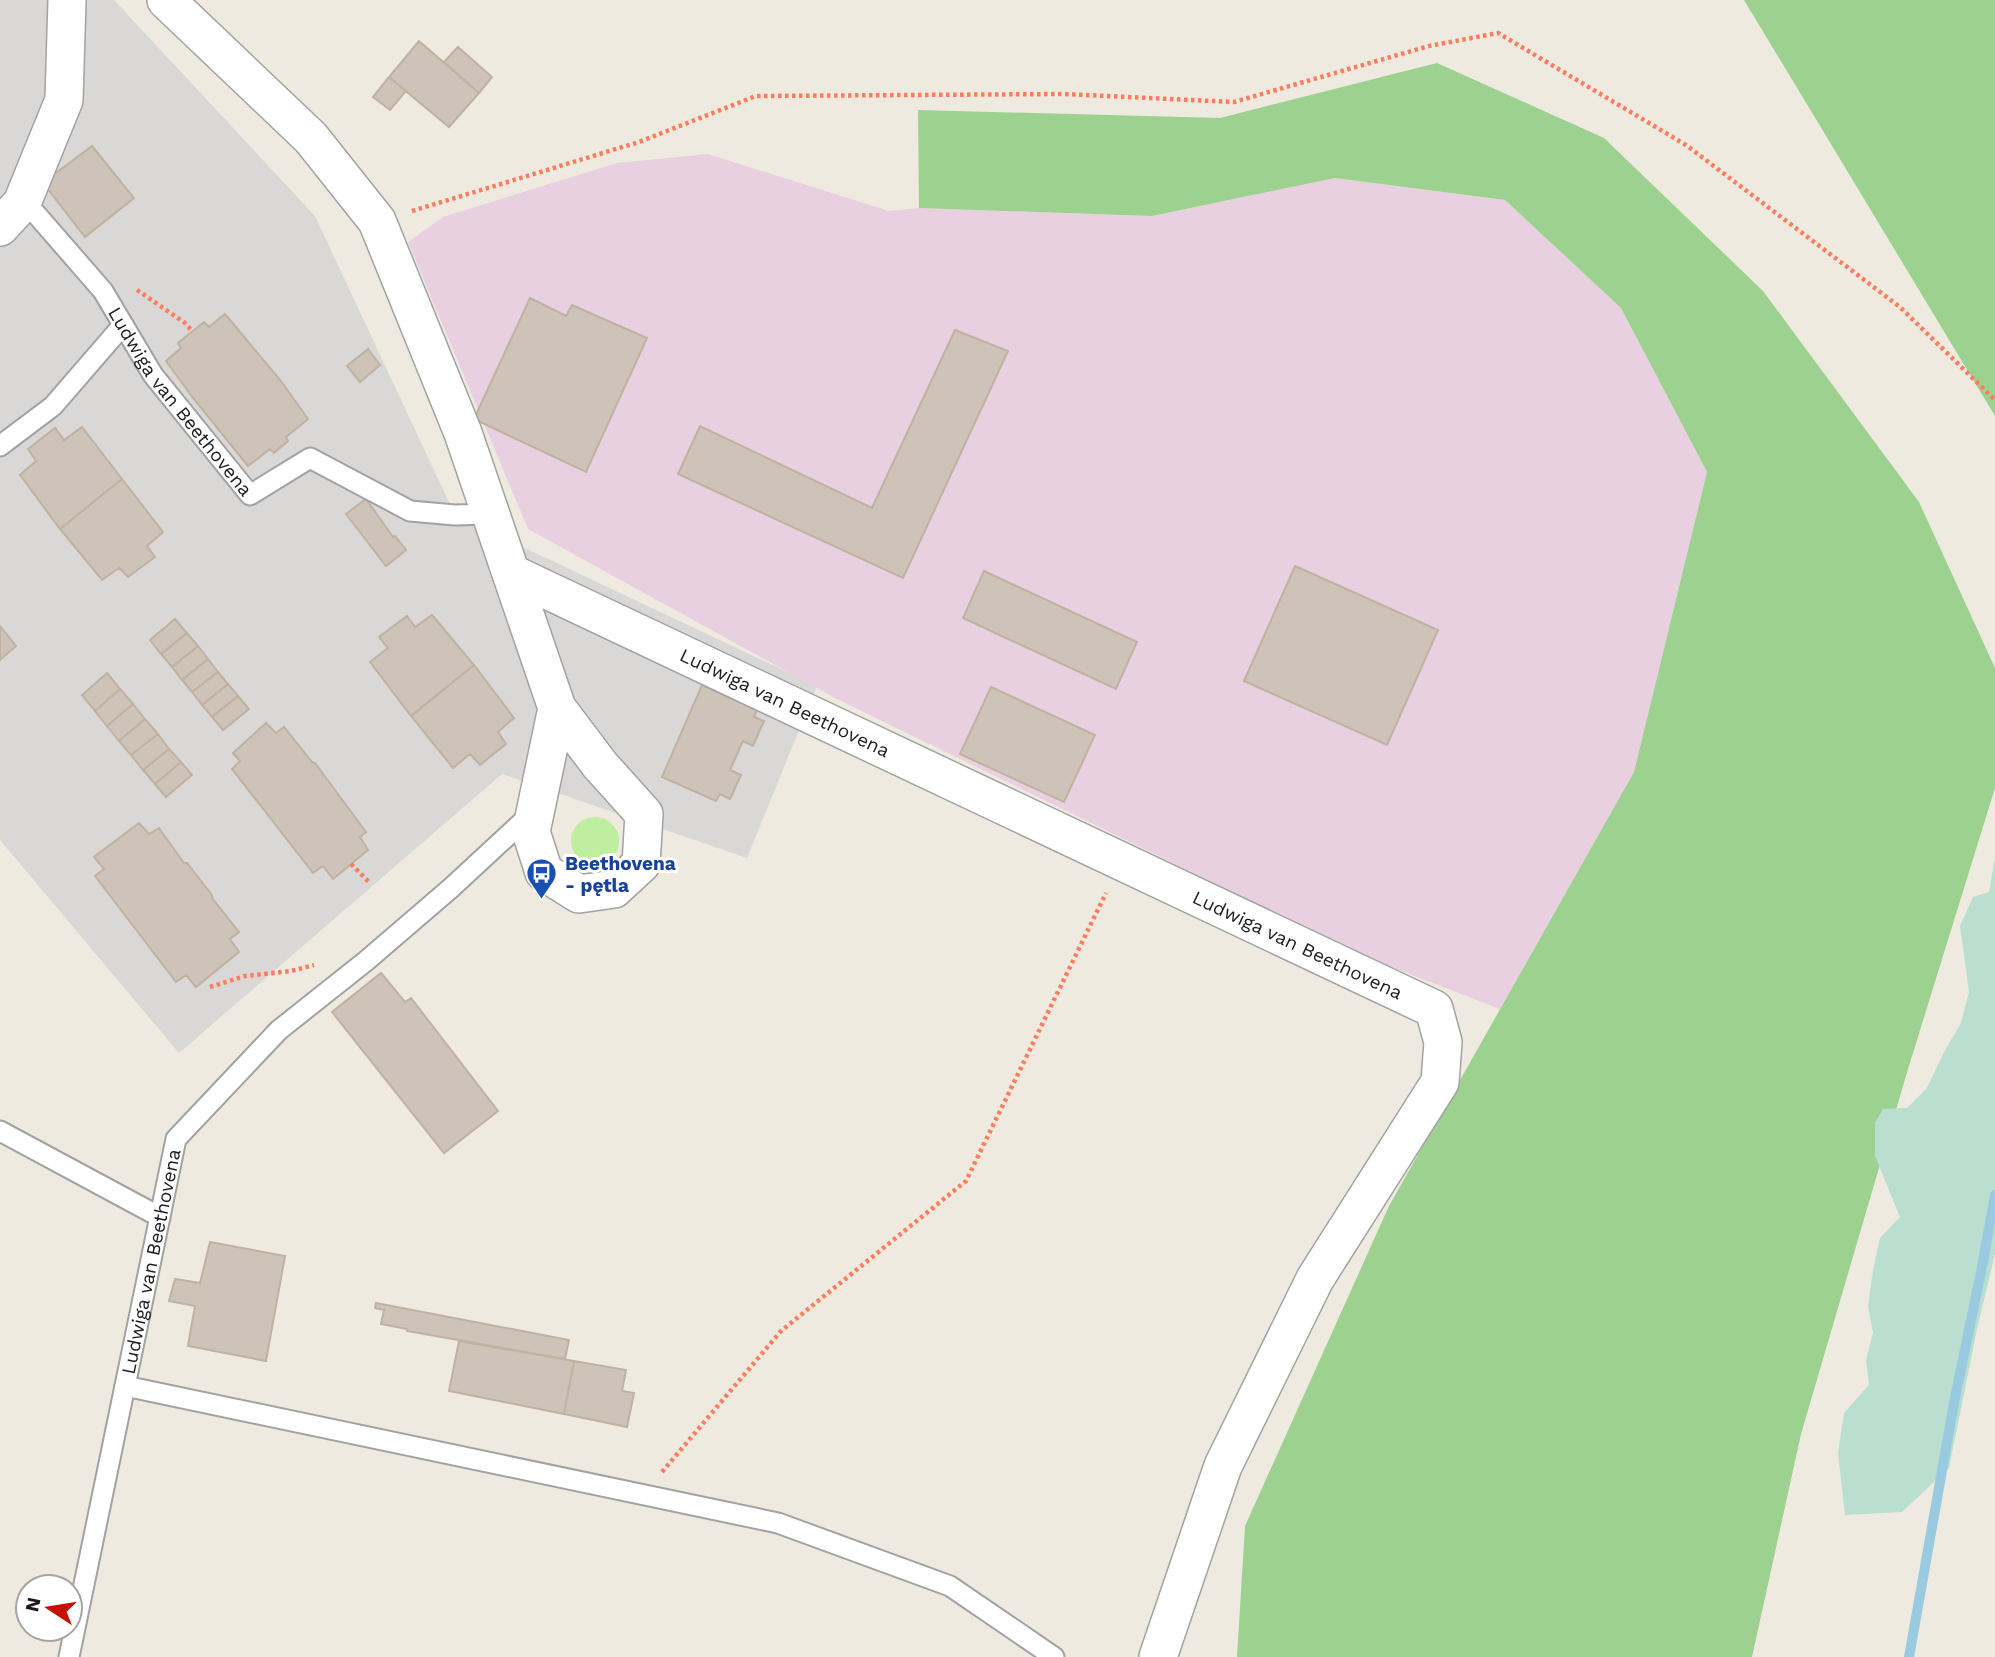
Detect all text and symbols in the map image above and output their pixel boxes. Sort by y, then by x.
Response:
street label: Ludwiga van Beethovena [104,303,258,501]
street label: Ludwiga van Beethovena [676,643,894,762]
place label: Beethovena - pętla [565,852,676,897]
bus stop icon: Beethovena - pętla [525,857,559,901]
street label: Ludwiga van Beethovena [1189,885,1407,1004]
street label: Ludwiga van Beethovena [116,1146,185,1376]
north arrow [14,1573,84,1643]
text: N [20,1595,46,1614]

